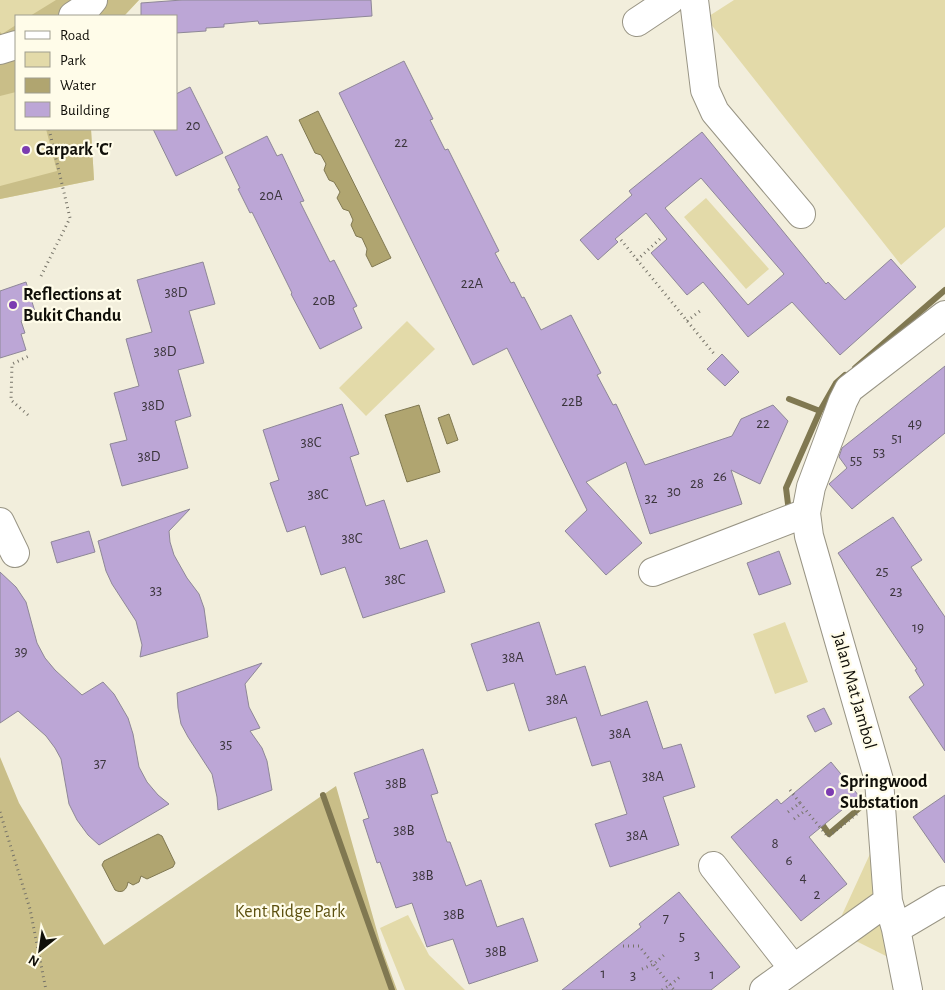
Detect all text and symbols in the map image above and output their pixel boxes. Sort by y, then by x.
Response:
legend [15,15,178,130]
text: Road [60,28,90,43]
text: Park [60,53,86,68]
text: Water [60,78,96,93]
text: Building [60,103,110,118]
house number: 20 [186,118,200,133]
house number: 22 [394,135,408,150]
place label: Carpark 'C' [36,141,112,159]
marker: Carpark 'C' [20,144,32,156]
house number: 20A [259,188,283,203]
house number: 22A [461,276,483,291]
house number: 38D [165,285,188,300]
place label: Reflections at Bukit Chandu [23,286,122,325]
house number: 20B [313,293,335,308]
marker: Reflections at Bukit Chandu [7,299,19,311]
house number: 38D [154,344,177,359]
house number: 22B [561,394,583,409]
house number: 38D [142,398,165,413]
house number: 22 [756,416,770,431]
house number: 49 [908,416,922,431]
house number: 51 [891,431,903,446]
house number: 38C [300,435,322,450]
house number: 53 [873,445,885,460]
house number: 38D [138,449,161,464]
house number: 55 [850,453,862,468]
house number: 26 [713,469,727,484]
house number: 28 [690,476,704,491]
house number: 30 [667,484,681,499]
house number: 38C [307,487,329,502]
house number: 32 [644,491,658,506]
house number: 38C [341,531,363,546]
house number: 25 [875,564,889,579]
house number: 38C [384,572,406,587]
house number: 33 [150,583,162,598]
house number: 23 [889,584,903,599]
house number: 19 [912,620,924,635]
street label: Jalan Mat Jambol [829,631,879,751]
house number: 39 [14,644,28,659]
house number: 38A [502,650,524,665]
house number: 38A [546,692,568,707]
house number: 38A [609,726,631,741]
house number: 35 [220,737,232,752]
house number: 37 [94,756,106,771]
house number: 38A [642,769,664,784]
place label: Springwood Substation [840,773,928,812]
house number: 38B [385,776,407,791]
marker: Springwood Substation [824,786,836,798]
house number: 38B [393,823,415,838]
house number: 38A [626,828,648,843]
house number: 8 [771,836,779,851]
house number: 6 [785,853,793,868]
house number: 38B [412,868,434,883]
house number: 4 [799,870,807,885]
house number: 2 [814,887,821,902]
park label: Kent Ridge Park [235,903,346,921]
house number: 38B [443,907,465,922]
house number: 7 [663,911,669,926]
north arrow [15,925,65,975]
house number: 5 [679,929,685,944]
house number: 38B [485,944,507,959]
house number: 3 [694,948,700,963]
text: N [26,952,42,969]
house number: 1 [600,966,606,981]
house number: 1 [709,967,715,982]
house number: 3 [630,968,636,983]

